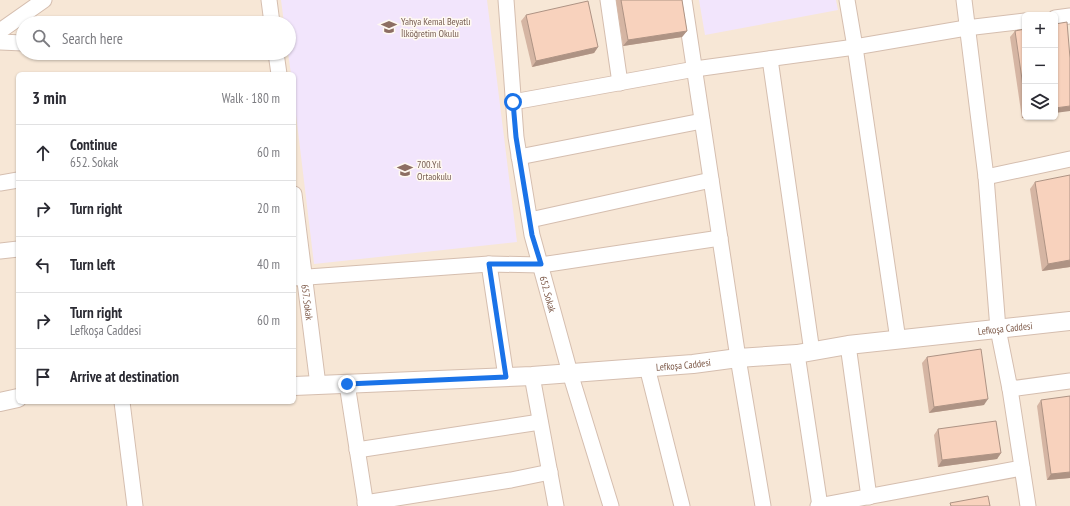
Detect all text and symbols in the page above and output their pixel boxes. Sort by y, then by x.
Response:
map controls [1022,12,1058,120]
button: + [1022,12,1058,48]
place label: Yahya Kemal Beyatlı İlköğretim Okulu [401,15,471,40]
search box [16,16,296,60]
school or university icon: Yahya Kemal Beyatlı İlköğretim Okulu [380,18,398,36]
icon: search [30,27,52,49]
text: Search here [62,29,123,48]
button: − [1022,48,1058,84]
button: layers [1022,84,1058,120]
text: 3 min [32,87,66,109]
text: Walk · 180 m [222,90,280,107]
route start [504,93,522,111]
text: Continue [70,135,117,154]
icon: ahead [32,142,54,164]
text: 60 m [257,144,280,161]
text: 652. Sokak [70,154,118,171]
place label: 700.Yıl Ortaokulu [417,158,451,183]
school or university icon: 700.Yıl Ortaokulu [396,161,414,179]
icon: right [32,198,54,220]
text: Turn right [70,199,122,218]
text: 20 m [257,200,280,217]
icon: left [32,254,54,276]
text: Turn left [70,255,115,274]
text: 40 m [257,256,280,273]
street label: 652. Sokak [537,275,560,314]
street label: 657. Sokak [299,283,316,321]
text: Turn right [70,303,122,322]
icon: right [32,310,54,332]
text: 60 m [257,312,280,329]
street label: Lefkoşa Caddesi [977,319,1033,337]
text: Lefkoşa Caddesi [70,322,141,339]
street label: Lefkoşa Caddesi [656,355,711,373]
icon: arrive [32,366,54,388]
text: Arrive at destination [70,367,179,386]
route end [338,375,356,393]

